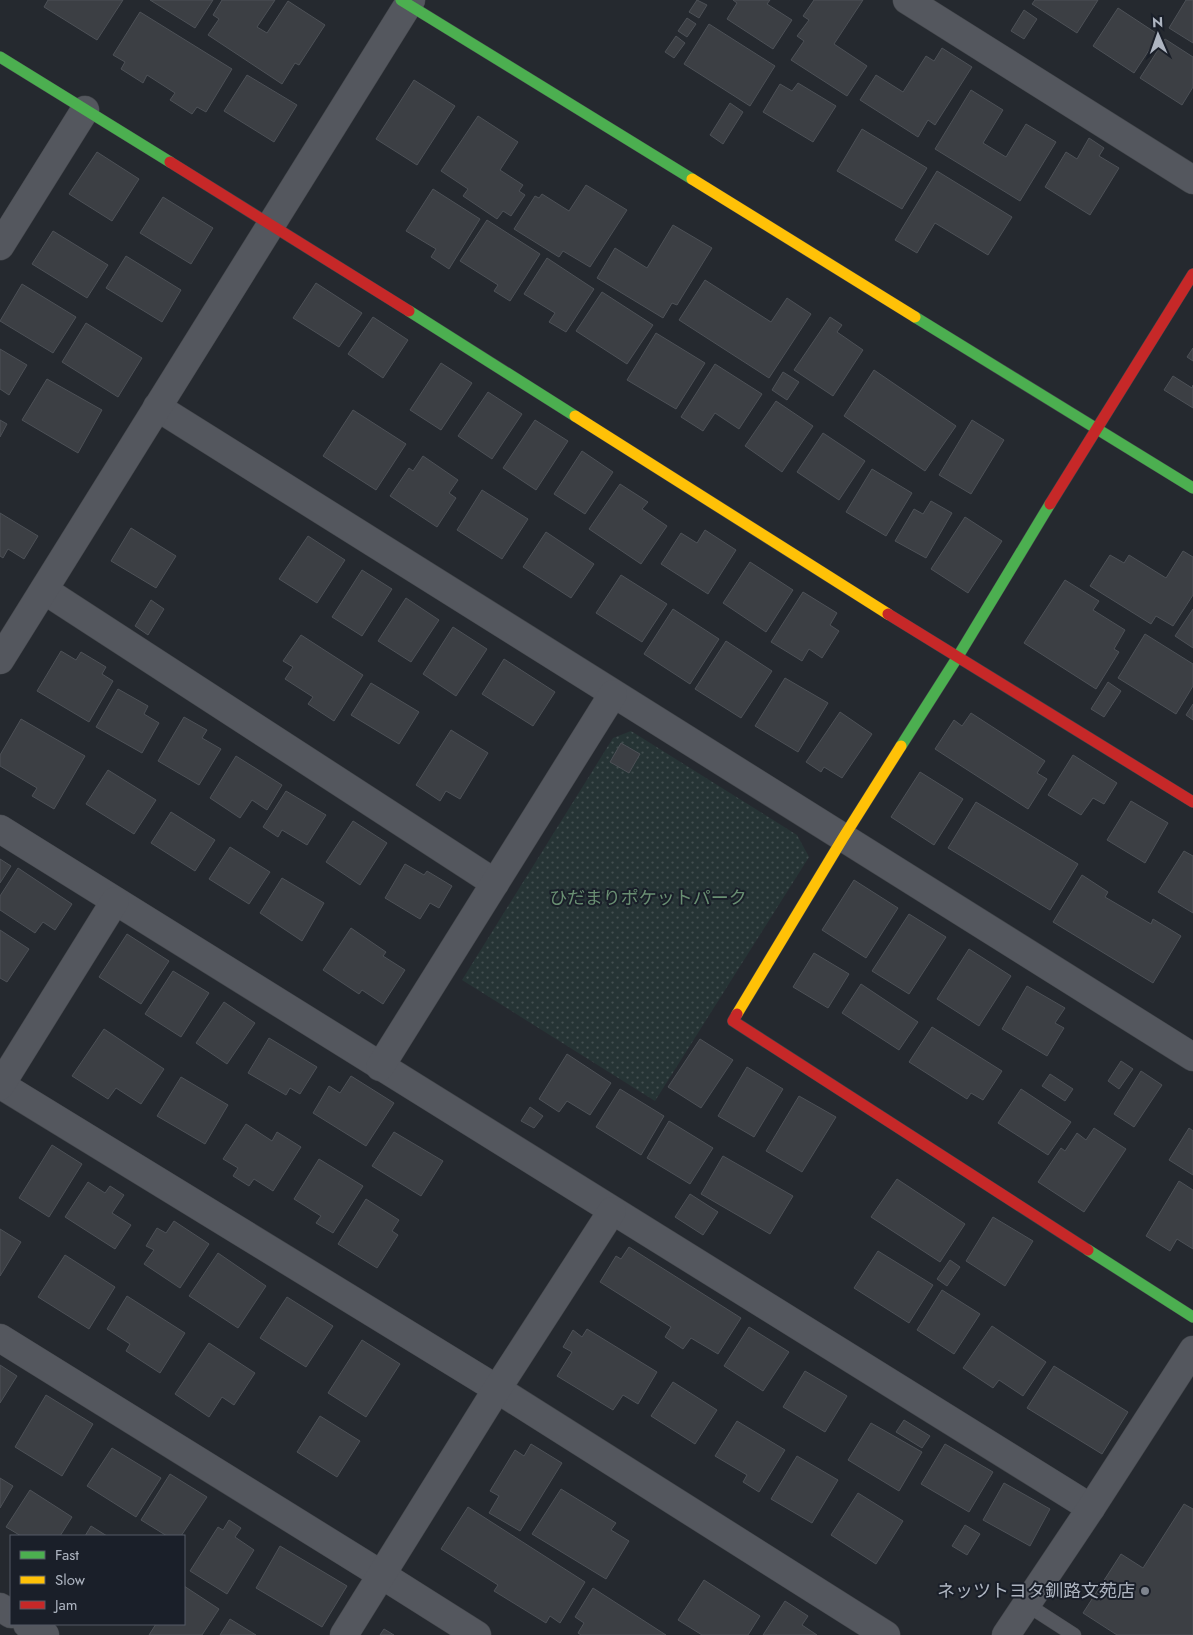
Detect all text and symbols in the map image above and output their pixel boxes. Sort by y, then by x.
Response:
north arrow [1133,10,1183,60]
text: N [1152,12,1163,32]
park label: ひだまりポケットパーク [549,885,747,911]
legend [10,1535,185,1625]
text: Fast [55,1544,79,1566]
text: Slow [55,1569,86,1591]
place label: ネッツトヨタ釧路文苑店 [937,1578,1135,1604]
marker: ネッツトヨタ釧路文苑店 [1139,1585,1151,1597]
text: Jam [53,1594,78,1616]

